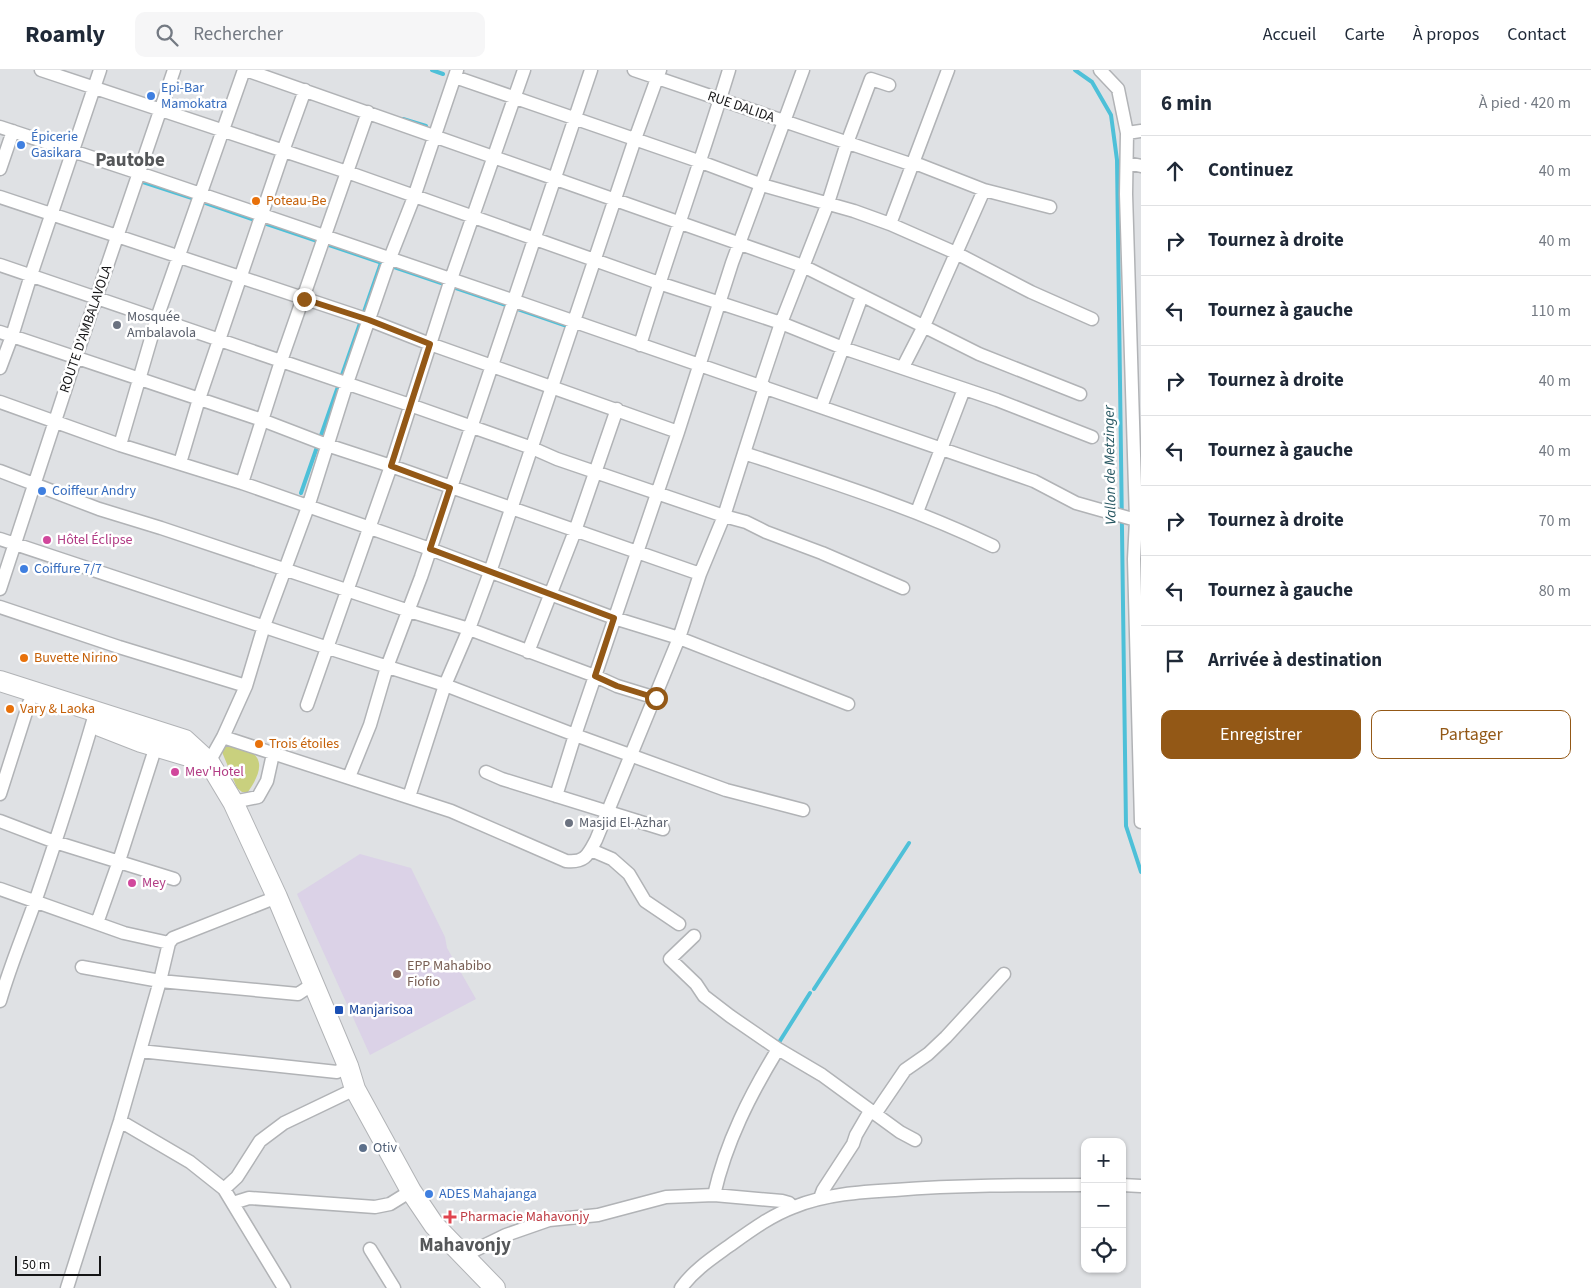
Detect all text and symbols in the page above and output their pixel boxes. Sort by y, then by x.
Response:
search box [135,12,485,57]
text: Roamly [25,17,105,52]
icon: search [153,21,181,49]
text: Rechercher [193,21,283,48]
text: Accueil [1263,22,1316,47]
text: Carte [1344,22,1385,47]
text: À propos [1413,22,1479,47]
text: Contact [1507,22,1566,47]
place label: Epi-Bar Mamokatra [161,78,227,114]
street label: RUE DALIDA [705,86,778,128]
text: 6 min [1161,88,1212,118]
marker: Epi-Bar Mamokatra [145,90,157,102]
text: À pied · 420 m [1479,92,1571,114]
place label: Épicerie Gasikara [31,127,81,163]
marker: Épicerie Gasikara [15,139,27,151]
district label: Pautobe [95,147,165,174]
icon: ahead [1161,157,1189,185]
text: Continuez [1208,157,1293,184]
text: 40 m [1539,160,1571,182]
place label: Poteau-Be [266,191,326,211]
marker: Poteau-Be [250,195,262,207]
icon: right [1161,227,1189,255]
text: Tournez à droite [1208,227,1344,254]
text: 40 m [1539,230,1571,252]
street label: ROUTE D'AMBALAVOLA [55,262,117,396]
route end [293,288,316,311]
icon: left [1161,297,1189,325]
text: Tournez à gauche [1208,297,1353,324]
text: 110 m [1531,300,1571,322]
place label: Mosquée Ambalavola [127,307,196,343]
marker: Mosquée Ambalavola [111,319,123,331]
icon: right [1161,367,1189,395]
text: Tournez à droite [1208,367,1344,394]
text: 40 m [1539,370,1571,392]
water label: Vallon de Metzinger [1098,404,1122,525]
icon: left [1161,437,1189,465]
text: Tournez à gauche [1208,437,1353,464]
text: 40 m [1539,440,1571,462]
place label: Coiffeur Andry [52,481,136,501]
marker: Coiffeur Andry [36,485,48,497]
icon: right [1161,507,1189,535]
text: Tournez à droite [1208,507,1344,534]
text: 70 m [1539,510,1571,532]
place label: Hôtel Éclipse [57,530,133,550]
marker: Hôtel Éclipse [41,534,53,546]
place label: Coiffure 7/7 [34,559,102,579]
marker: Coiffure 7/7 [18,563,30,575]
icon: left [1161,577,1189,605]
text: Tournez à gauche [1208,577,1353,604]
text: 80 m [1539,580,1571,602]
icon: arrive [1161,647,1189,675]
text: Arrivée à destination [1208,647,1382,674]
place label: Buvette Nirino [34,648,118,668]
marker: Buvette Nirino [18,652,30,664]
route start [645,687,668,710]
place label: Vary & Laoka [20,699,95,719]
marker: Vary & Laoka [4,703,16,715]
button: Enregistrer [1161,710,1361,759]
button: Partager [1371,710,1571,759]
place label: Trois étoiles [269,734,339,754]
marker: Trois étoiles [253,738,265,750]
place label: Mev'Hotel [185,762,244,782]
marker: Mev'Hotel [169,766,181,778]
place label: Masjid El-Azhar [579,813,668,833]
marker: Masjid El-Azhar [563,817,575,829]
place label: Mey [142,873,166,893]
marker: Mey [126,877,138,889]
place label: EPP Mahabibo Fiofio [407,956,491,992]
marker: EPP Mahabibo Fiofio [391,968,403,980]
place label: Manjarisoa [349,1000,413,1020]
marker: Manjarisoa [333,1004,345,1016]
place label: Otiv [373,1138,397,1158]
map controls [1081,1138,1126,1273]
button: + [1081,1138,1126,1183]
marker: Otiv [357,1142,369,1154]
button: − [1081,1183,1126,1228]
place label: ADES Mahajanga [439,1184,537,1204]
marker: ADES Mahajanga [423,1188,435,1200]
place label: Pharmacie Mahavonjy [460,1207,590,1227]
marker: Pharmacie Mahavonjy [444,1211,456,1223]
button: locate [1081,1228,1126,1273]
district label: Mahavonjy [419,1232,511,1259]
scale bar [15,1253,101,1276]
text: 50 m [22,1255,50,1275]

